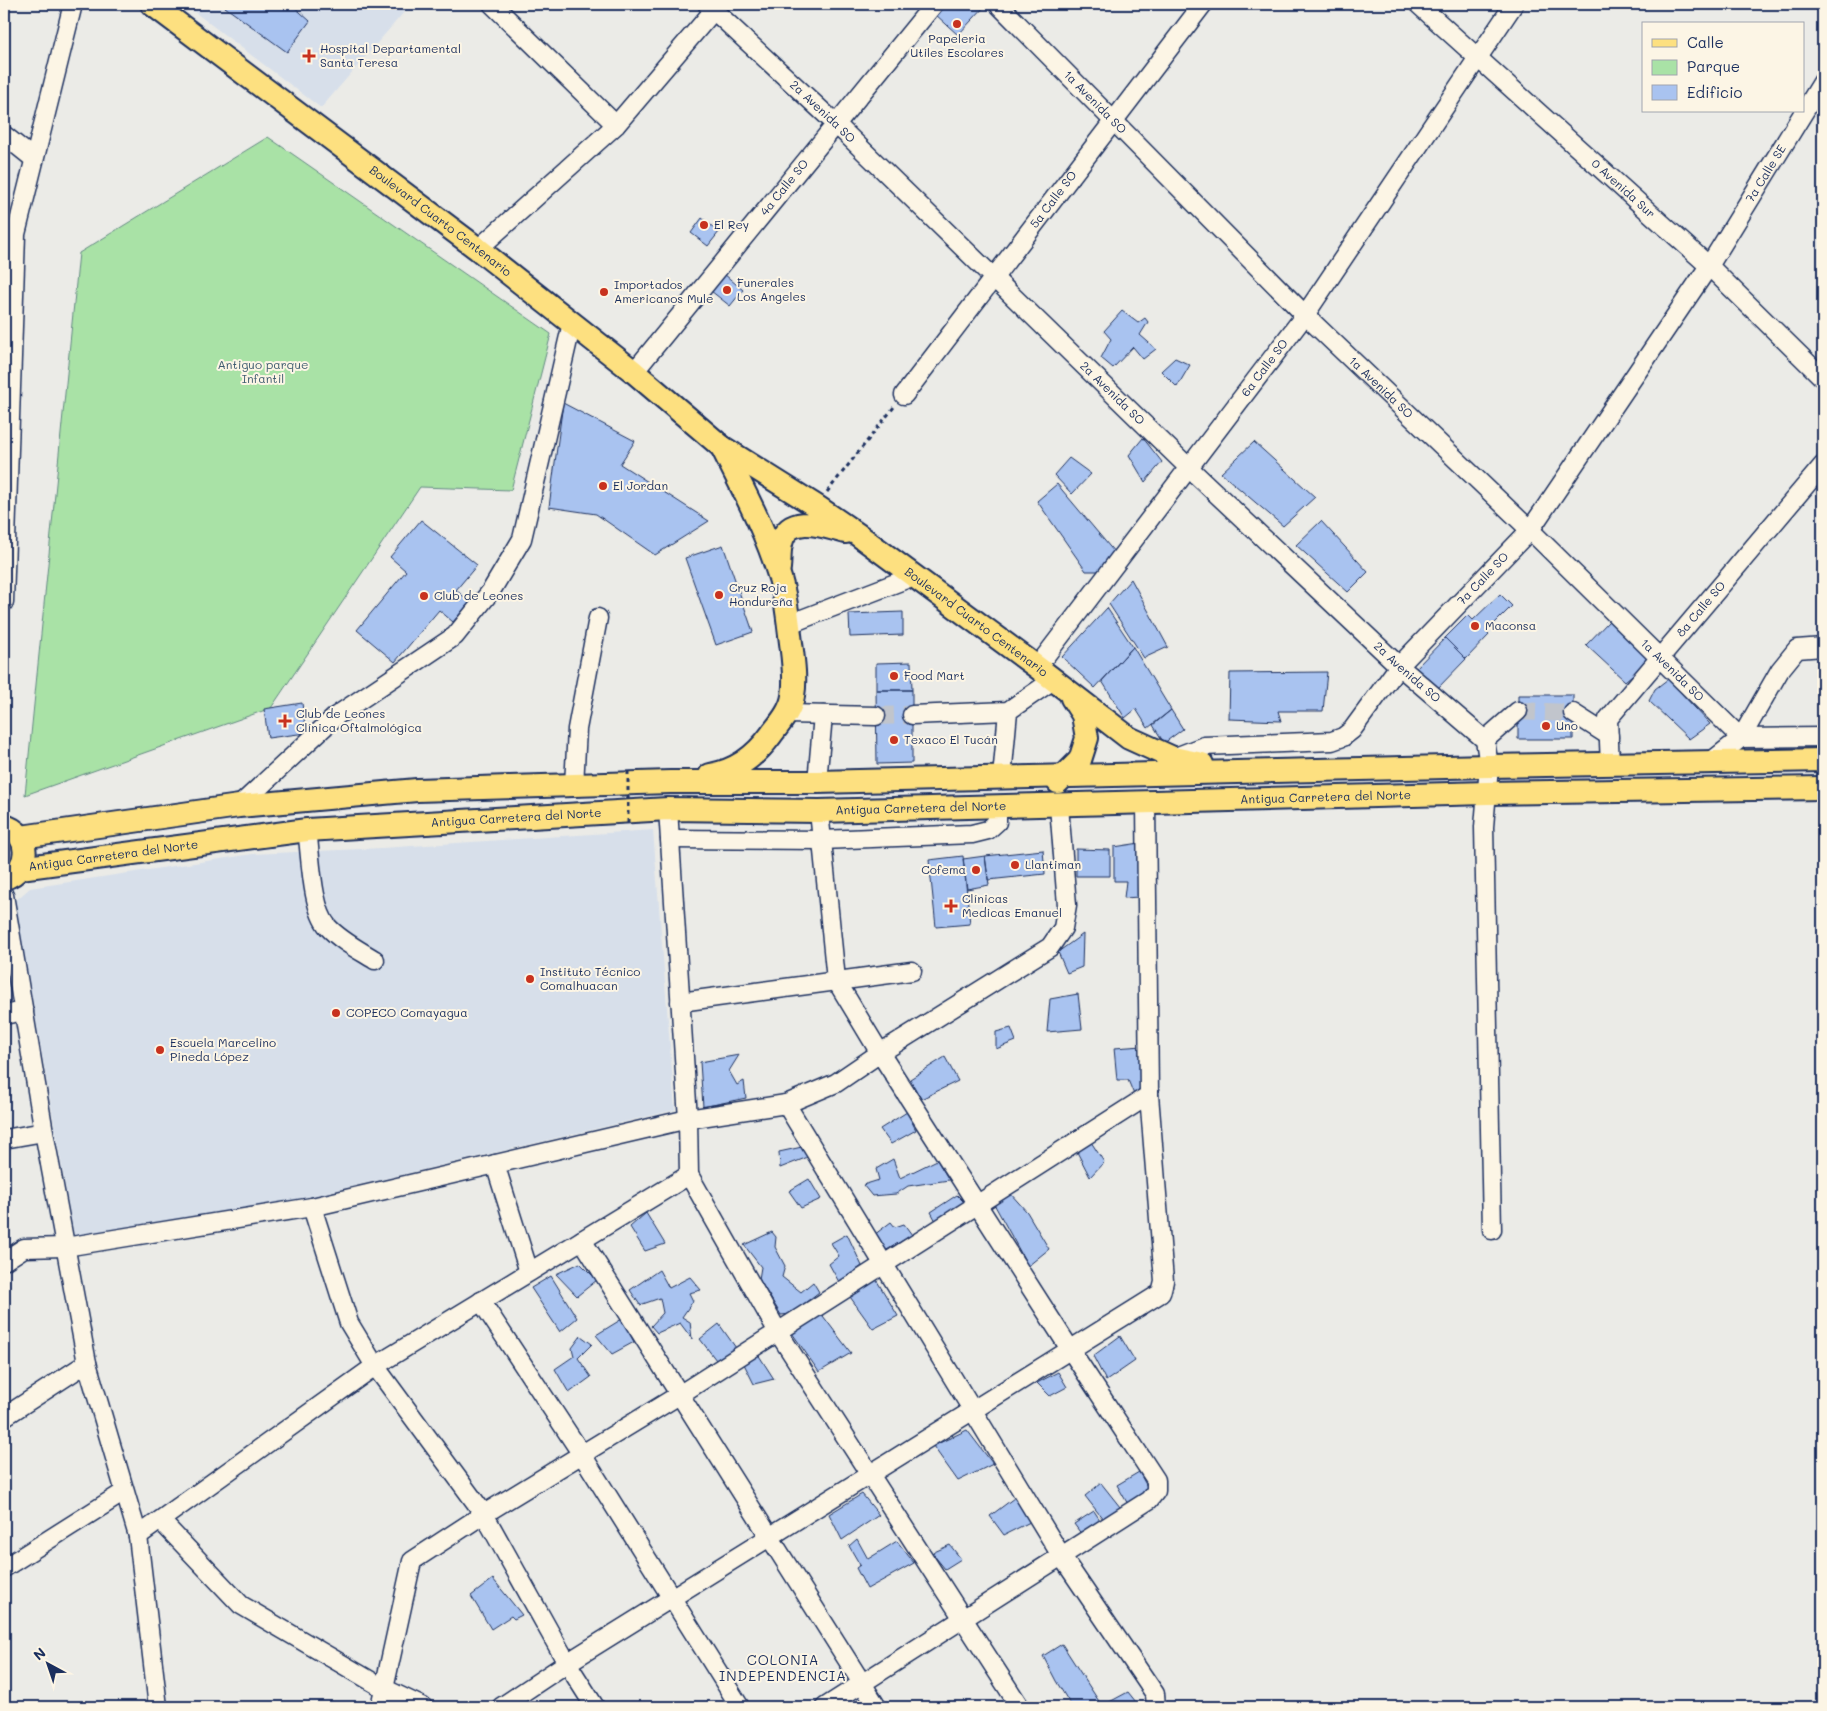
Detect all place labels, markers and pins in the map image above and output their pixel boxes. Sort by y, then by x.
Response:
marker: Papeleria Utiles Escolares [951,18,963,30]
place label: Papeleria Utiles Escolares [910,30,1004,60]
place label: Hospital Departamental Santa Teresa [320,40,461,70]
marker: Hospital Departamental Santa Teresa [302,49,316,63]
place label: El Rey [714,216,749,232]
marker: El Rey [698,219,710,231]
place label: Funerales Los Angeles [737,274,806,304]
place label: Importados Americanos Mule [614,276,714,306]
marker: Funerales Los Angeles [721,284,733,296]
marker: Importados Americanos Mule [598,286,610,298]
place label: El Jordan [613,477,668,493]
marker: El Jordan [597,480,609,492]
place label: Cruz Roja Hondureña [729,579,793,609]
place label: Club de Leones [434,587,523,603]
marker: Cruz Roja Hondureña [713,589,725,601]
marker: Club de Leones [418,590,430,602]
place label: Maconsa [1485,617,1536,633]
marker: Maconsa [1469,620,1481,632]
place label: Food Mart [904,667,965,683]
marker: Food Mart [888,670,900,682]
place label: Club de Leones Clínica Oftalmológica [296,705,422,735]
marker: Club de Leones Clínica Oftalmológica [278,714,292,728]
place label: Uno [1556,717,1578,733]
marker: Uno [1540,720,1552,732]
place label: Texaco El Tucán [904,731,998,747]
marker: Texaco El Tucán [888,734,900,746]
place label: Llantiman [1025,856,1081,872]
marker: Llantiman [1009,859,1021,871]
place label: Cofema [921,861,966,877]
marker: Cofema [970,864,982,876]
place label: Clínicas Medicas Emanuel [962,890,1062,920]
marker: Clínicas Medicas Emanuel [944,899,958,913]
place label: Instituto Técnico Comalhuacan [540,963,640,993]
marker: Instituto Técnico Comalhuacan [524,973,536,985]
place label: COPECO Comayagua [346,1004,468,1020]
marker: COPECO Comayagua [330,1007,342,1019]
place label: Escuela Marcelino Pineda López [170,1034,276,1064]
marker: Escuela Marcelino Pineda López [154,1044,166,1056]

